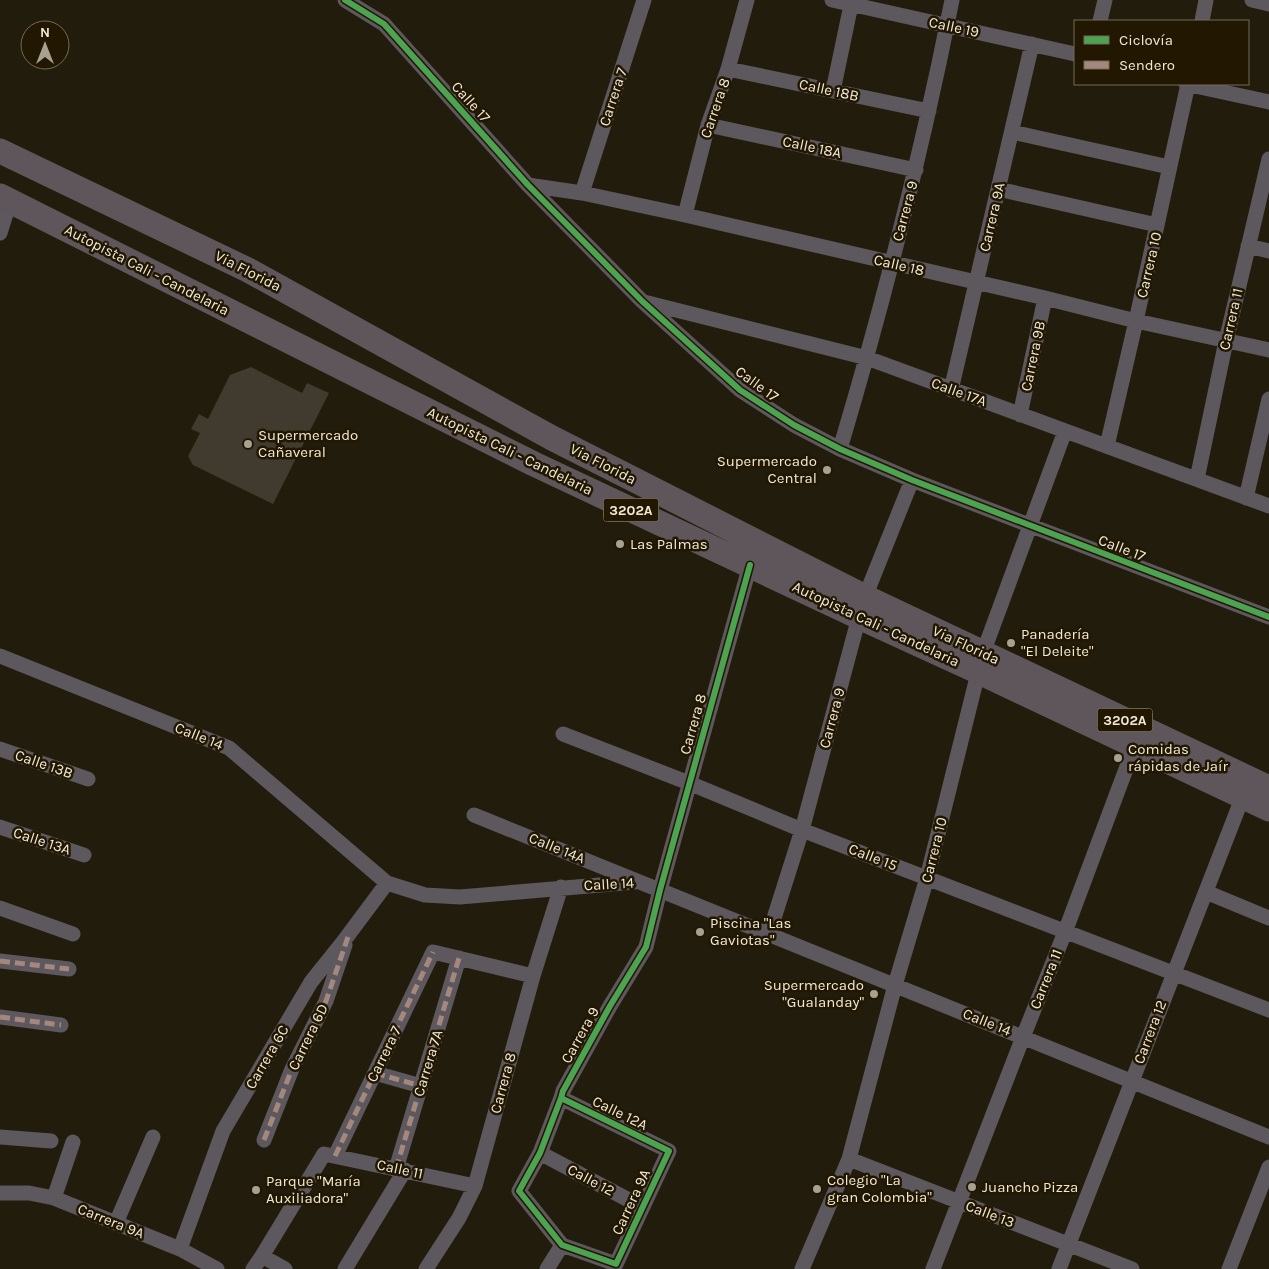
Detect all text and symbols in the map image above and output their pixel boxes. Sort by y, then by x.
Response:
street label: Calle 19 [927,13,981,41]
north arrow [20,20,70,70]
legend [1074,20,1249,85]
text: N [40,24,50,41]
text: Ciclovía [1119,31,1173,49]
text: Sendero [1119,56,1175,74]
street label: Carrera 7 [595,66,631,128]
street label: Calle 18B [797,75,861,105]
street label: Carrera 8 [696,76,734,140]
street label: Calle 17 [448,78,494,126]
street label: Calle 18A [781,132,844,162]
street label: Carrera 9 [888,179,922,243]
street label: Carrera 9A [975,180,1009,253]
street label: Autopista Cali - Candelaria [62,221,232,319]
street label: Carrera 10 [1133,230,1165,300]
street label: Via Florida [212,247,284,295]
street label: Calle 18 [872,250,926,280]
street label: Carrera 11 [1215,286,1247,352]
street label: Carrera 9B [1017,319,1049,393]
street label: Calle 17 [732,362,782,406]
street label: Calle 17A [929,374,990,410]
street label: Autopista Cali - Candelaria [424,403,596,499]
place label: Supermercado Cañaveral [258,426,358,461]
marker: Supermercado Cañaveral [242,438,254,450]
street label: Via Florida [567,440,639,488]
place label: Supermercado Central [717,452,817,487]
marker: Supermercado Central [821,464,833,476]
road number: 3202A [604,498,658,522]
street label: Calle 17 [1096,531,1148,565]
place label: Las Palmas [630,535,708,553]
marker: Las Palmas [614,538,626,550]
street label: Autopista Cali - Candelaria [790,577,962,671]
street label: Via Florida [930,622,1002,668]
place label: Panadería "El Deleite" [1021,625,1094,660]
marker: Panadería "El Deleite" [1005,637,1017,649]
street label: Carrera 9 [815,686,849,750]
street label: Carrera 8 [676,691,710,757]
road number: 3202A [1098,708,1152,732]
street label: Calle 14 [172,718,226,754]
place label: Comidas rápidas de Jaír [1128,740,1228,775]
street label: Calle 13B [13,746,75,782]
marker: Comidas rápidas de Jaír [1112,752,1124,764]
street label: Carrera 10 [917,815,951,885]
street label: Calle 13A [11,823,73,859]
street label: Calle 14A [526,829,588,868]
street label: Calle 15 [846,840,900,874]
street label: Calle 14 [583,874,635,894]
place label: Piscina "Las Gaviotas" [710,914,791,949]
marker: Piscina "Las Gaviotas" [694,926,706,938]
street label: Carrera 11 [1026,946,1066,1012]
place label: Supermercado "Gualanday" [764,976,864,1011]
marker: Supermercado "Gualanday" [868,988,880,1000]
street label: Carrera 12 [1130,998,1170,1066]
street label: Carrera 6D [284,1001,332,1073]
street label: Carrera 9 [557,1004,603,1066]
street label: Calle 14 [960,1004,1014,1040]
street label: Carrera 6C [241,1022,293,1092]
street label: Carrera 7 [363,1023,405,1085]
street label: Carrera 7A [409,1027,447,1099]
street label: Carrera 8 [486,1051,520,1115]
street label: Calle 12A [589,1092,651,1134]
street label: Calle 11 [375,1155,425,1183]
street label: Calle 12 [564,1160,618,1200]
street label: Carrera 9A [608,1166,654,1238]
place label: Colegio "La gran Colombia" [827,1171,932,1206]
place label: Parque "María Auxiliadora" [266,1172,361,1207]
place label: Juancho Pizza [982,1178,1078,1196]
marker: Juancho Pizza [966,1181,978,1193]
marker: Colegio "La gran Colombia" [811,1183,823,1195]
marker: Parque "María Auxiliadora" [250,1184,262,1196]
street label: Calle 13 [963,1196,1017,1232]
street label: Carrera 9A [75,1199,147,1243]

